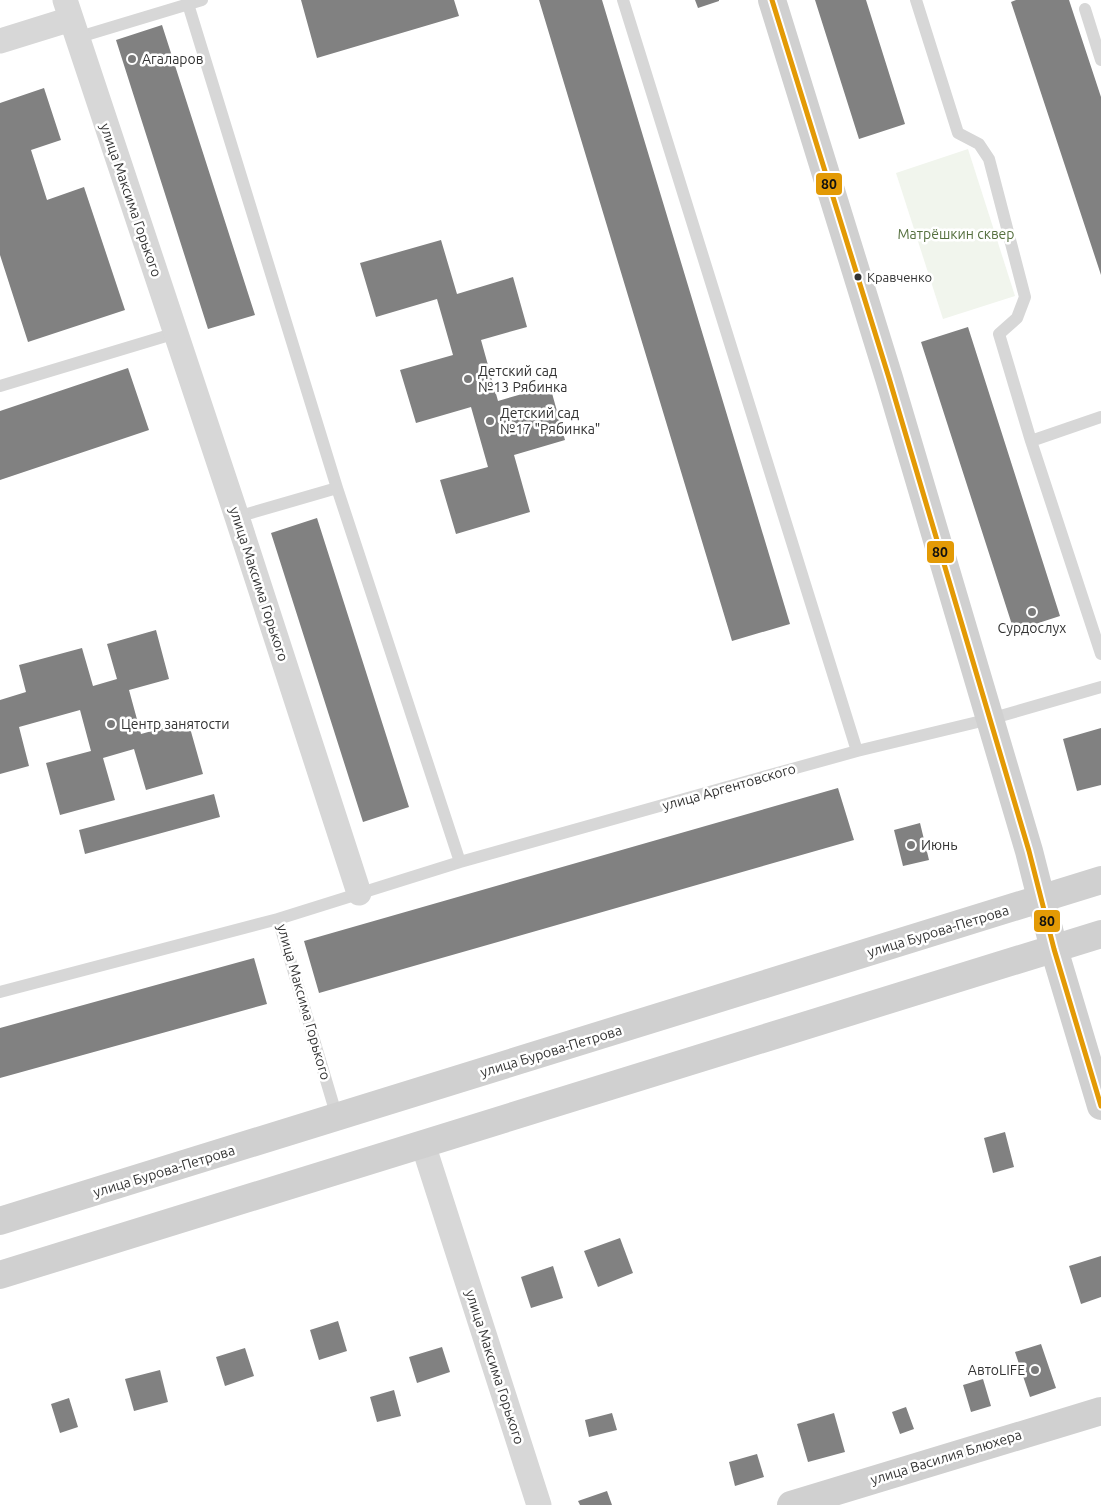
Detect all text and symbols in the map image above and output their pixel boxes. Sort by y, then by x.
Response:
place label: Агаларов [142,51,203,67]
marker: Агаларов [126,53,138,65]
street label: улица Максима Горького [97,121,165,279]
line badge: 80 [815,172,843,196]
text: 80 [821,176,837,192]
park label: Матрёшкин сквер [897,226,1015,242]
place label: Кравченко [867,270,932,284]
marker: Кравченко [853,272,863,282]
place label: Детский сад №13 Рябинка [478,363,567,395]
marker: Детский сад №13 Рябинка [462,373,474,385]
place label: Детский сад №17 "Рябинка" [500,405,600,437]
marker: Детский сад №17 "Рябинка" [484,415,496,427]
street label: улица Максима Горького [226,505,292,663]
line badge: 80 [926,540,955,564]
text: 80 [932,544,948,560]
marker: Сурдослух [1026,606,1038,618]
place label: Сурдослух [998,620,1066,636]
place label: Центр занятости [121,716,230,732]
marker: Центр занятости [105,718,117,730]
street label: улица Аргентовского [660,760,798,814]
place label: Июнь [921,837,958,853]
marker: Июнь [905,839,917,851]
street label: улица Бурова-Петрова [865,902,1011,960]
line badge: 80 [1033,909,1061,933]
text: 80 [1039,913,1055,929]
street label: улица Максима Горького [274,922,334,1082]
street label: улица Бурова-Петрова [478,1022,624,1080]
street label: улица Бурова-Петрова [91,1142,237,1200]
street label: улица Максима Горького [462,1288,528,1446]
place label: АвтоLIFE [968,1362,1025,1378]
marker: АвтоLIFE [1029,1364,1041,1376]
street label: улица Василия Блюхера [868,1426,1024,1488]

